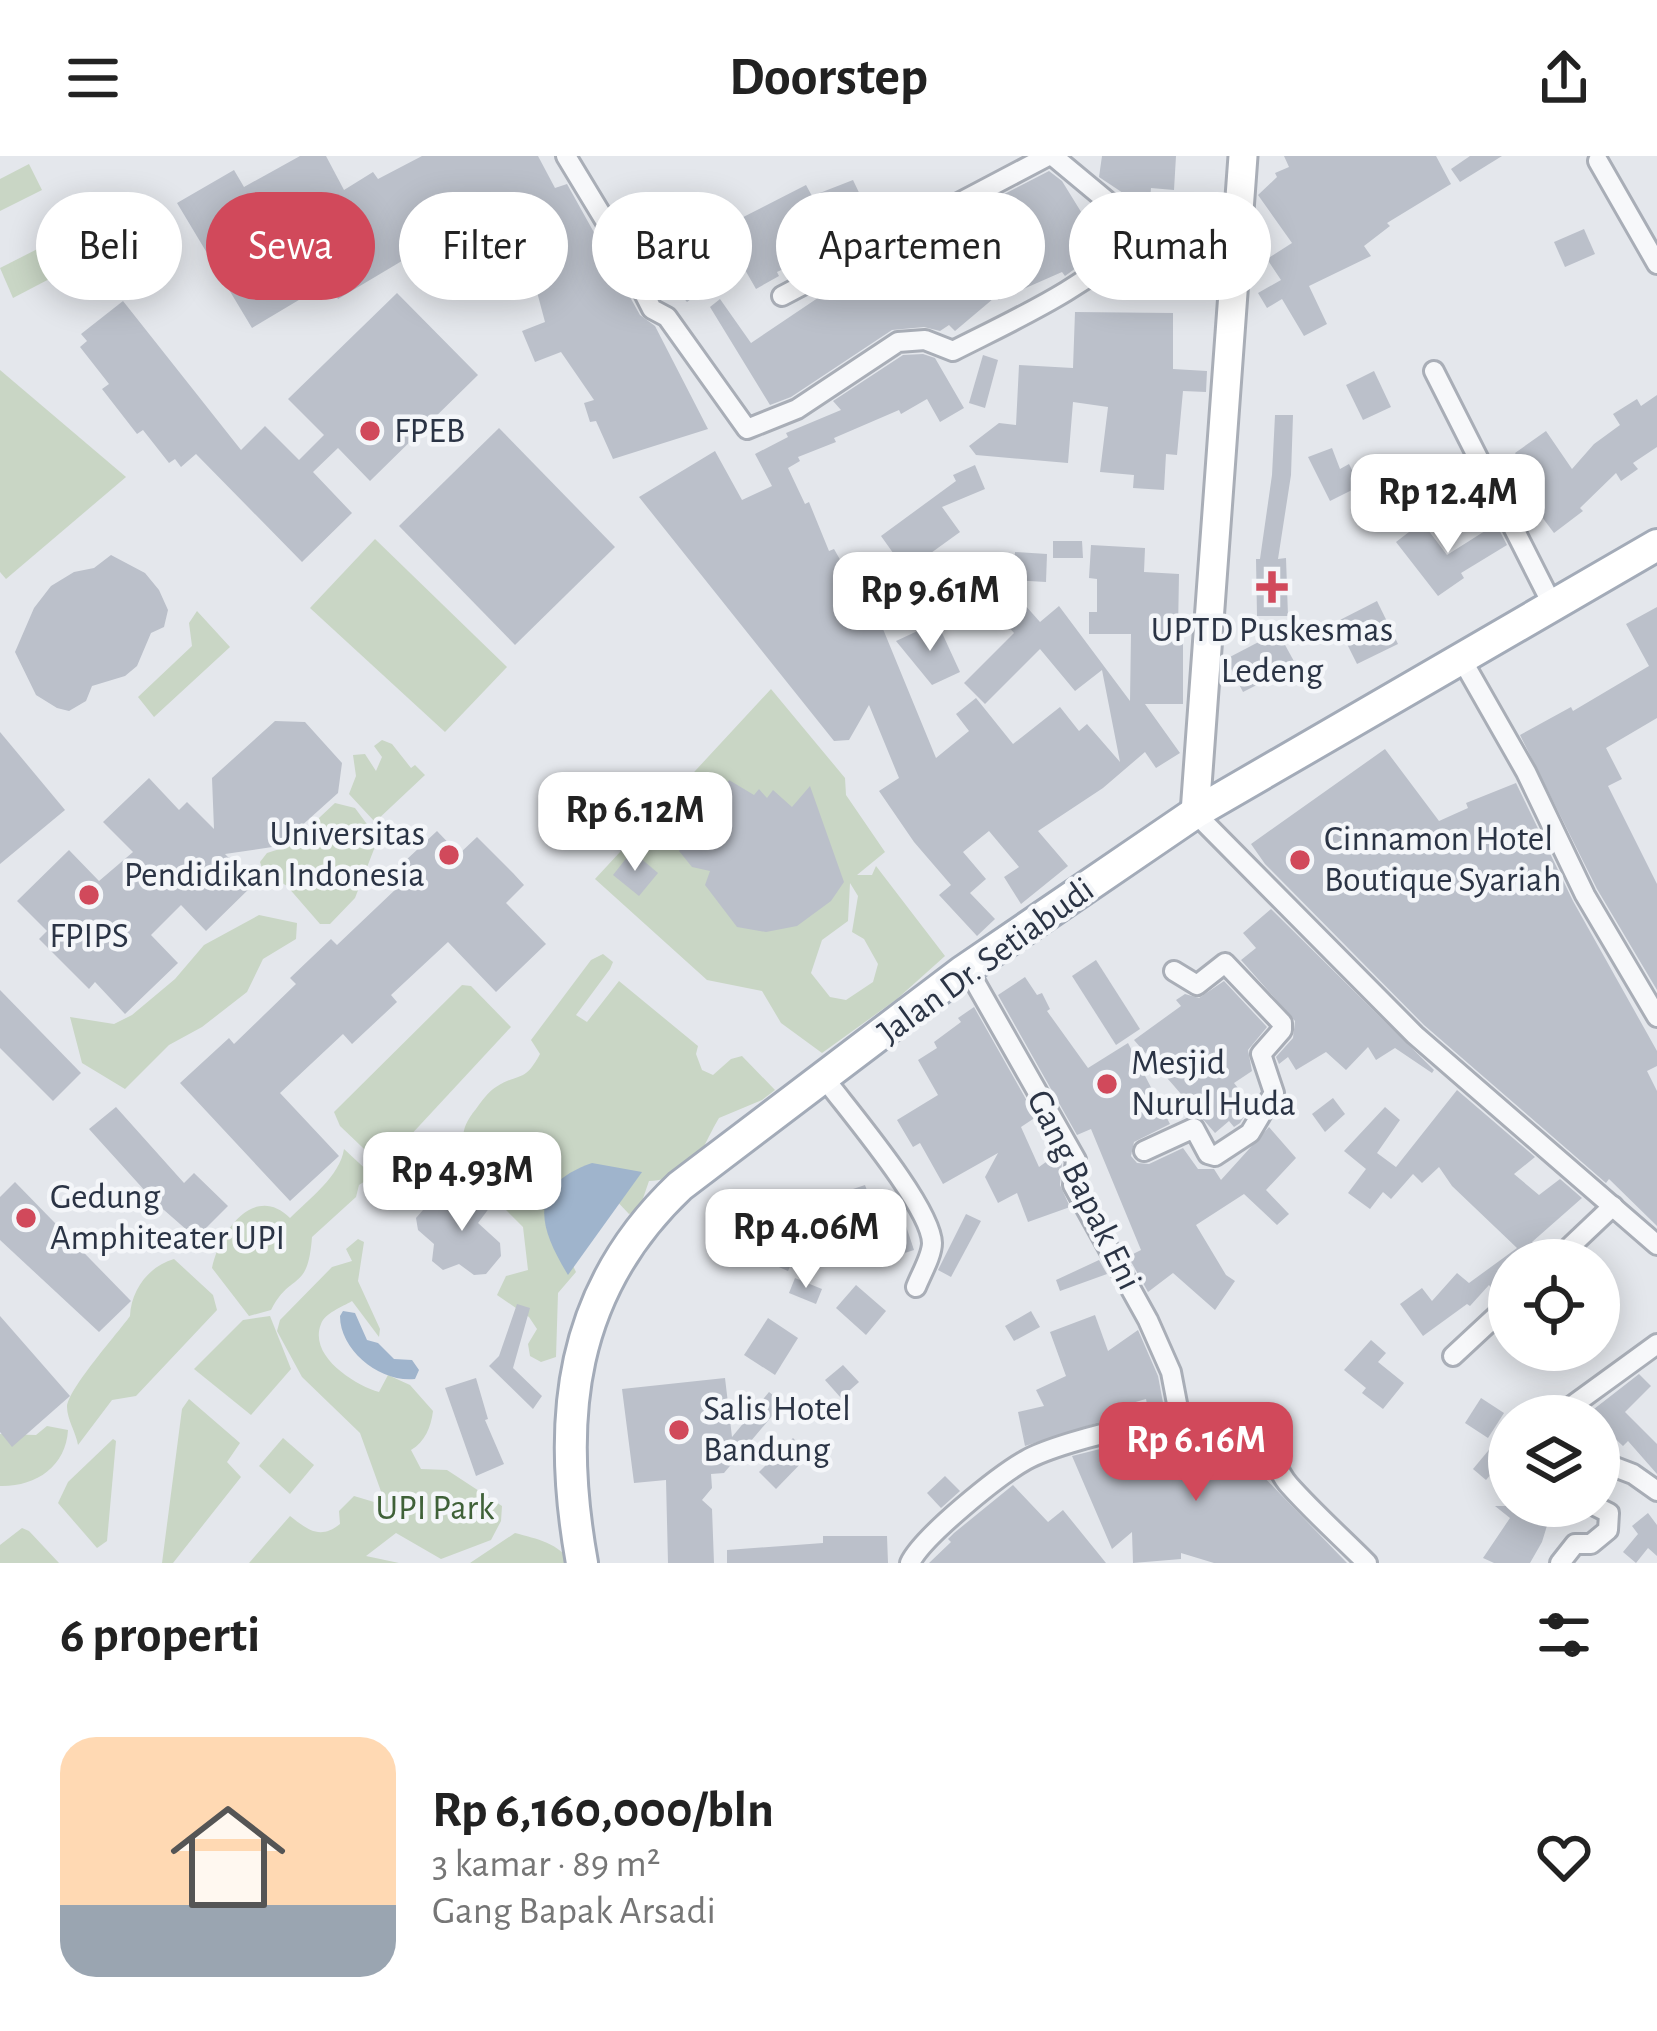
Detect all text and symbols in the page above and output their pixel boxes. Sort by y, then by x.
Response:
icon: menu [60,45,126,111]
icon: share [1531,45,1597,111]
text: Doorstep [729,51,928,105]
chip: Beli [36,192,182,300]
chip: Sewa [206,192,375,300]
chip: Filter [399,192,568,300]
chip: Baru [592,192,752,300]
chip: Apartemen [776,192,1045,300]
chip: Rumah [1069,192,1271,300]
place label: FPEB [394,413,465,449]
marker: FPEB [357,418,383,444]
pin: Rp 12.4M [1324,454,1572,556]
text: Rp 12.4M [1378,473,1518,512]
pin: Rp 9.61M [806,552,1054,654]
text: Rp 9.61M [860,571,1000,610]
marker: UPTD Puskesmas Ledeng [1256,571,1288,603]
place label: UPTD Puskesmas Ledeng [1151,612,1393,689]
pin: Rp 6.12M [511,772,759,874]
text: Rp 6.12M [565,791,705,830]
place label: Universitas Pendidikan Indonesia [124,816,425,893]
place label: Cinnamon Hotel Boutique Syariah [1324,821,1561,898]
marker: Universitas Pendidikan Indonesia [436,842,462,868]
marker: Cinnamon Hotel Boutique Syariah [1287,847,1313,873]
street label: Jalan Dr. Setiabudi [872,871,1100,1051]
marker: FPIPS [76,882,102,908]
place label: FPIPS [49,918,129,954]
place label: Mesjid Nurul Huda [1131,1045,1296,1122]
marker: Mesjid Nurul Huda [1094,1071,1120,1097]
street label: Gang Bapak Eni [1020,1085,1148,1295]
pin: Rp 4.93M [338,1132,586,1234]
text: Rp 4.93M [390,1151,534,1190]
place label: Gedung Amphiteater UPI [50,1179,285,1256]
pin: Rp 4.06M [682,1189,930,1291]
marker: Gedung Amphiteater UPI [13,1205,39,1231]
text: Rp 4.06M [732,1208,880,1247]
map controls [1488,1239,1620,1527]
button: locate [1488,1239,1620,1371]
place label: Salis Hotel Bandung [703,1391,851,1468]
button: layers [1488,1395,1620,1527]
pin: Rp 6.16M [1072,1402,1320,1504]
marker: Salis Hotel Bandung [666,1417,692,1443]
text: Rp 6.16M [1126,1421,1266,1460]
park label: UPI Park [376,1490,495,1526]
icon: filters [1531,1602,1597,1668]
text: 6 properti [60,1610,260,1661]
icon: home [156,1785,300,1929]
text: Rp 6,160,000/bln [432,1785,774,1836]
icon: heart [1531,1824,1597,1890]
text: 3 kamar · 89 m² [432,1845,660,1884]
text: Gang Bapak Arsadi [432,1892,716,1931]

